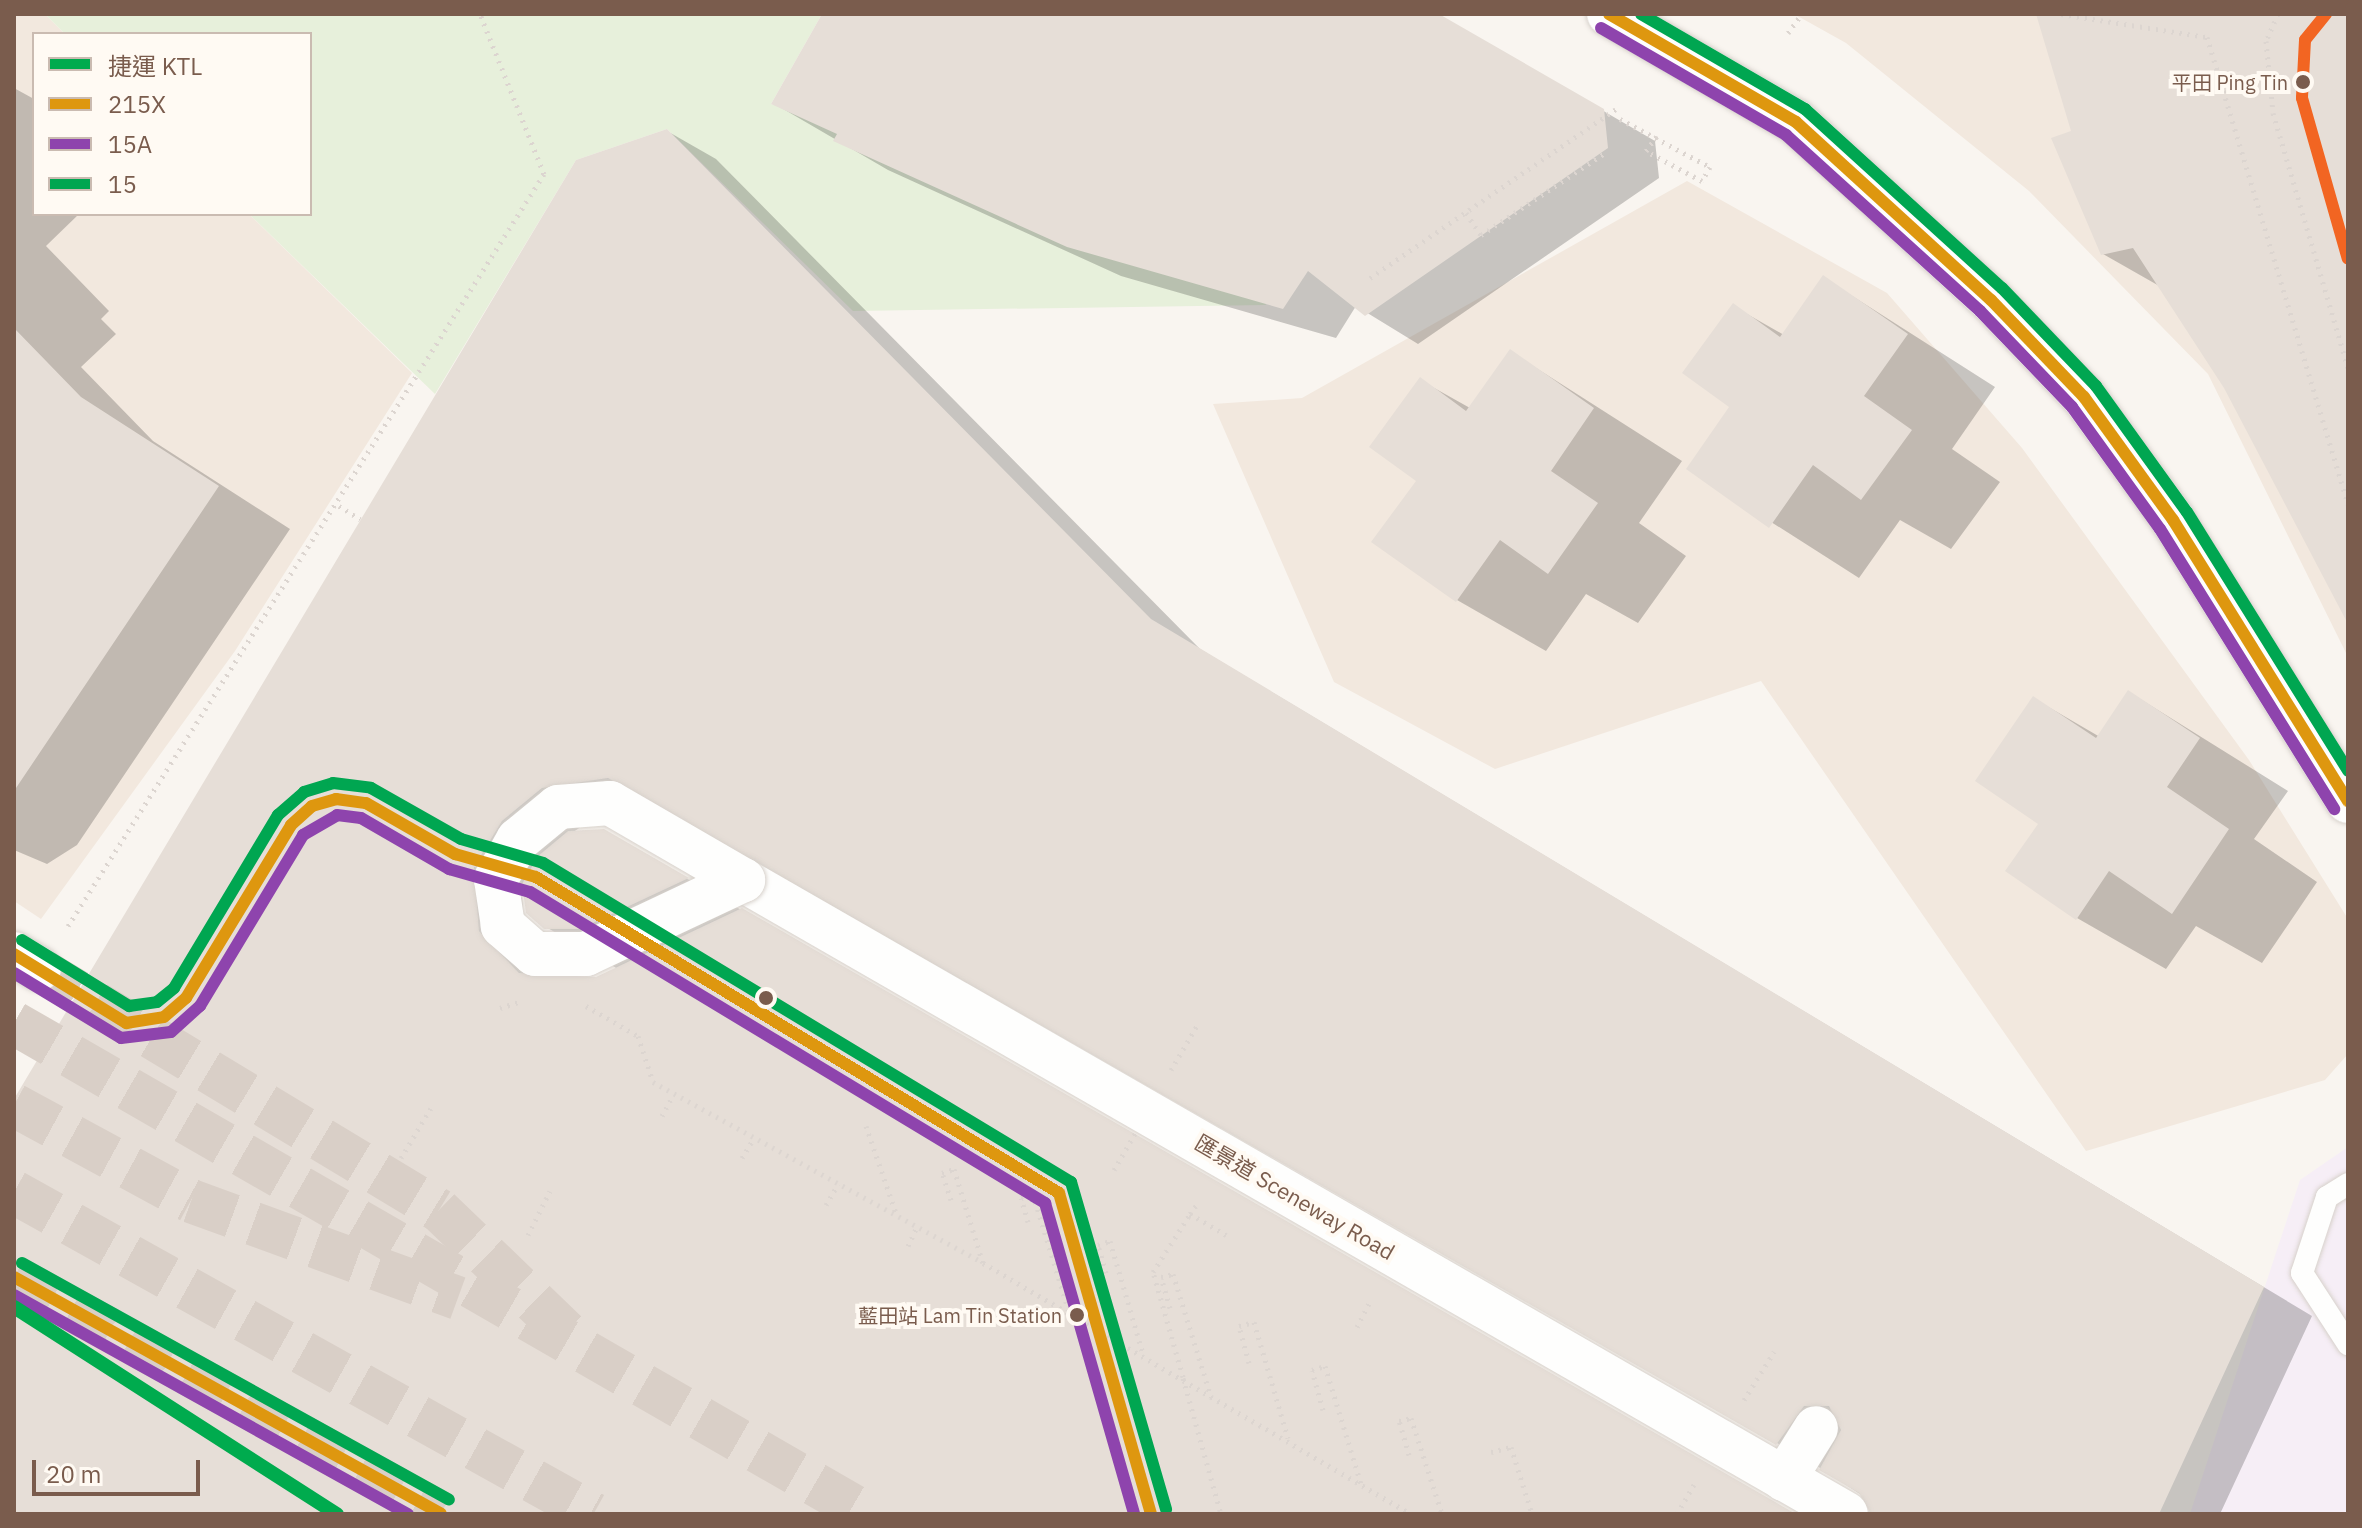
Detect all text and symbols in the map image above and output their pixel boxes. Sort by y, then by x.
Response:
legend [32,32,312,216]
text: 捷運 KTL [108,50,202,82]
place label: 平田 Ping Tin [2172,70,2288,94]
marker: 平田 Ping Tin [2295,74,2311,90]
text: 215X [108,88,166,120]
text: 15A [108,128,152,160]
text: 15 [108,168,137,200]
unlabelled marker [758,990,774,1006]
street label: 匯景道 Sceneway Road [1190,1129,1400,1265]
place label: 藍田站 Lam Tin Station [858,1303,1062,1327]
marker: 藍田站 Lam Tin Station [1069,1307,1085,1323]
scale bar [36,1444,204,1494]
text: 20 m [46,1458,101,1490]

